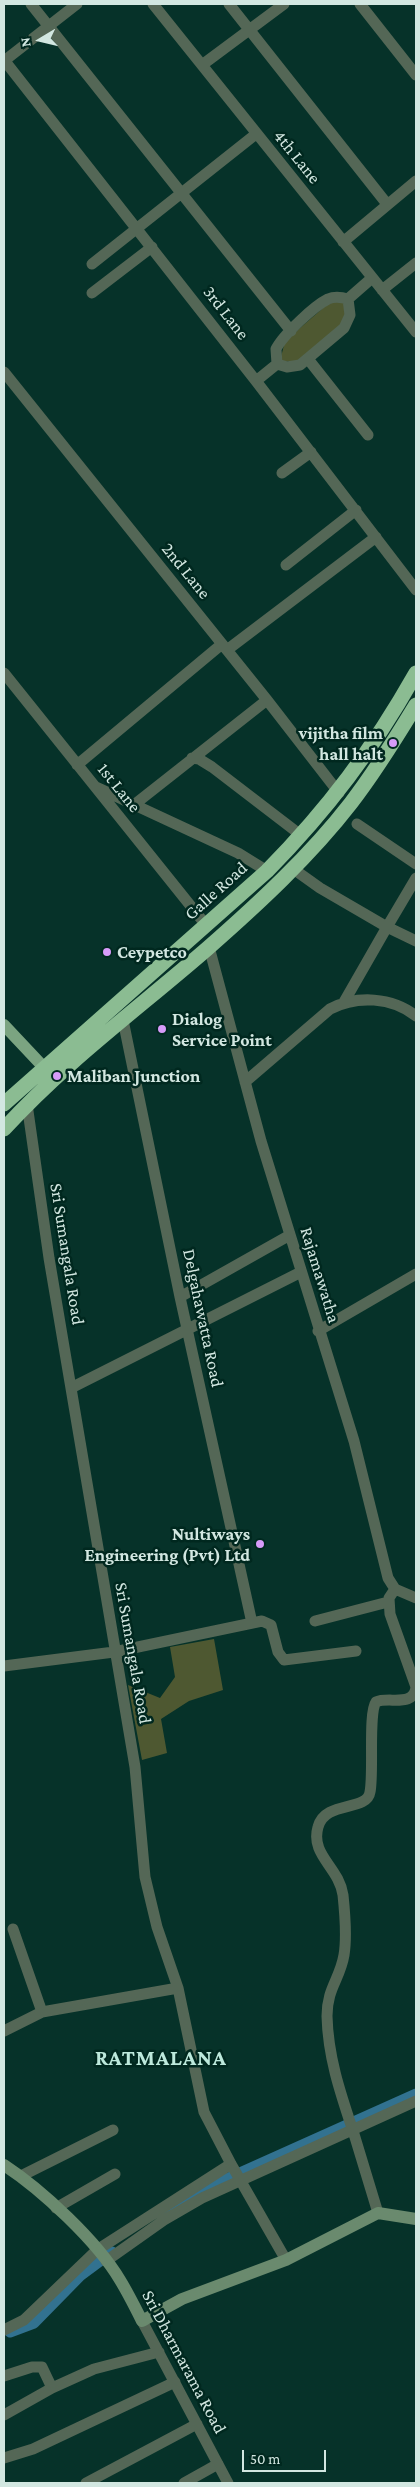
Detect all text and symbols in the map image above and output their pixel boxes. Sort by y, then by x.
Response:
north arrow [15,15,65,65]
text: N [17,36,34,48]
street label: 4th Lane [269,126,325,188]
street label: 3rd Lane [198,282,254,344]
street label: 2nd Lane [157,539,215,603]
place label: vijitha film hall halt [299,722,383,764]
marker: vijitha film hall halt [387,737,399,749]
street label: 1st Lane [93,759,145,817]
street label: Galle Road [180,857,252,925]
place label: Ceypetco [117,941,187,963]
marker: Ceypetco [101,946,113,958]
place label: Dialog Service Point [172,1008,272,1050]
marker: Dialog Service Point [156,1023,168,1035]
place label: Maliban Junction [67,1065,200,1087]
marker: Maliban Junction [51,1070,63,1082]
street label: Sri Sumangala Road [45,1182,89,1326]
street label: Rajamawatha [295,1225,345,1325]
street label: Delgahawatta Road [178,1247,228,1389]
place label: Nultiways Engineering (Pvt) Ltd [84,1523,250,1566]
marker: Nultiways Engineering (Pvt) Ltd [254,1538,266,1550]
street label: Sri Sumangala Road [110,1581,156,1725]
district label: RATMALANA [94,2045,228,2071]
street label: Sri Dharmarama Road [137,2287,231,2437]
scale bar [245,2440,329,2472]
text: 50 m [250,2451,280,2467]

